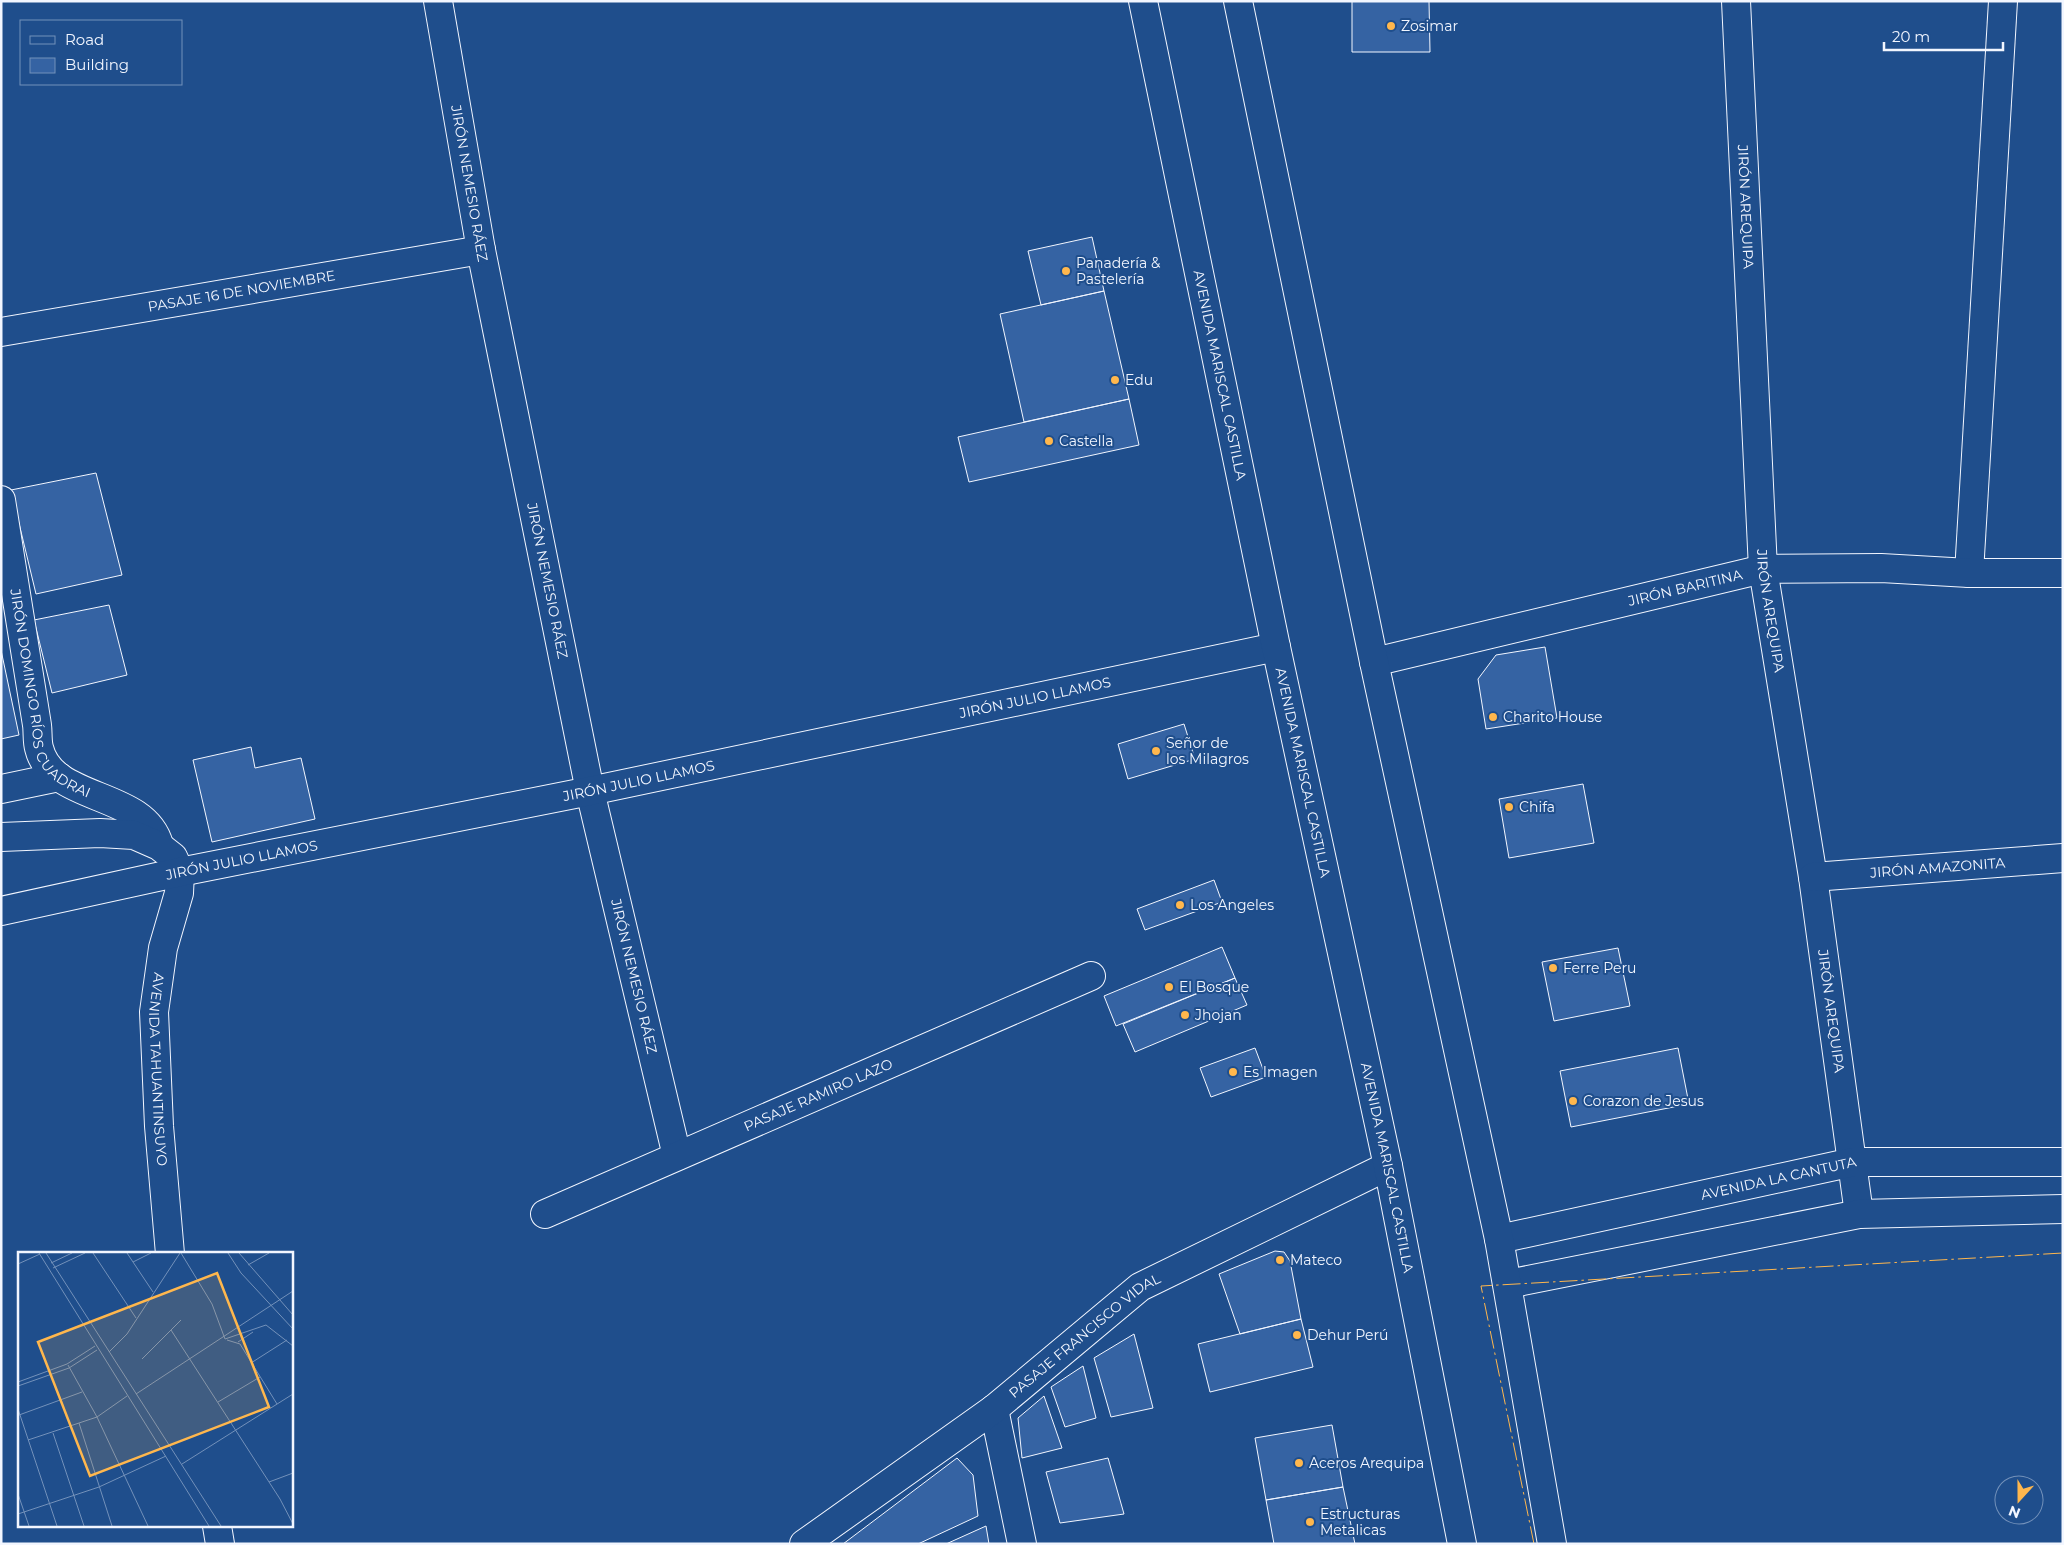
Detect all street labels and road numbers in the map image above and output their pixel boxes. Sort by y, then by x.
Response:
street label: JIRÓN NEMESIO RÁEZ [447,103,492,263]
street label: JIRÓN AREQUIPA [1734,143,1758,270]
street label: PASAJE 16 DE NOVIEMBRE [146,266,337,316]
street label: AVENIDA MARISCAL CASTILLA [1190,268,1251,483]
street label: JIRÓN NEMESIO RÁEZ [523,500,572,660]
street label: JIRÓN AREQUIPA [1753,548,1789,675]
street label: JIRÓN BARITINA [1625,565,1745,610]
street label: JIRÓN DOMINGO RÍOS CUADRAI [6,586,93,801]
street label: AVENIDA MARISCAL CASTILLA [1272,666,1335,880]
street label: JIRÓN JULIO LLAMOS [957,673,1113,722]
street label: JIRÓN JULIO LLAMOS [560,756,716,805]
street label: JIRÓN JULIO LLAMOS [163,836,319,884]
street label: JIRÓN AMAZONITA [1868,853,2007,882]
street label: JIRÓN NEMESIO RÁEZ [607,896,661,1056]
street label: JIRÓN AREQUIPA [1814,947,1849,1075]
street label: AVENIDA TAHUANTINSUYO [145,971,171,1167]
street label: PASAJE RAMIRO LAZO [741,1054,896,1135]
street label: AVENIDA MARISCAL CASTILLA [1357,1061,1418,1275]
street label: AVENIDA LA CANTUTA [1699,1152,1859,1204]
street label: PASAJE FRANCISCO VIDAL [1005,1269,1164,1402]

